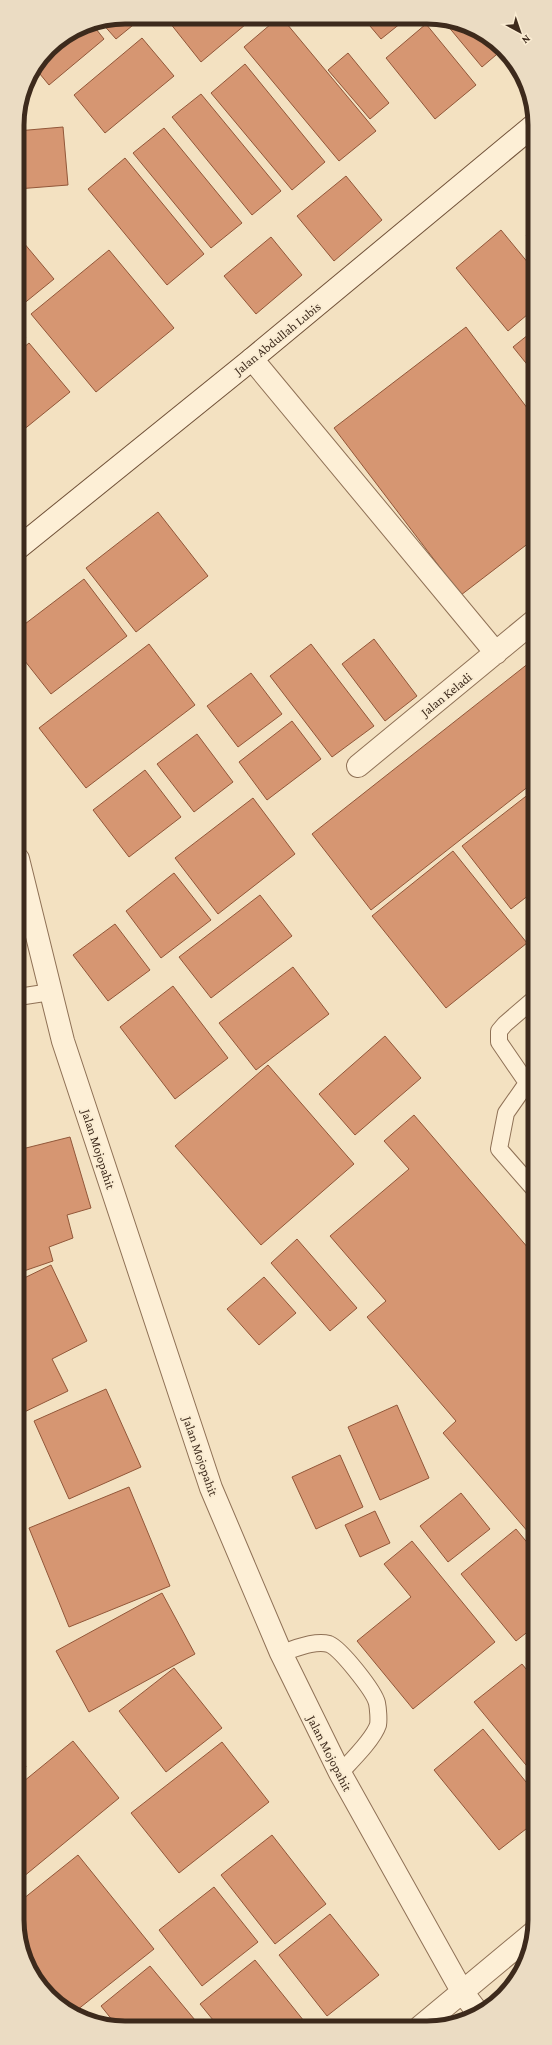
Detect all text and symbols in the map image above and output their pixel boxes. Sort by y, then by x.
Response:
north arrow [500,12,540,52]
text: N [519,33,533,47]
street label: Jalan Abdullah Lubis [230,299,324,379]
street label: Jalan Keladi [417,669,475,720]
street label: Jalan Mojopahit [77,1106,119,1192]
street label: Jalan Mojopahit [179,1413,221,1499]
street label: Jalan Mojopahit [303,1712,355,1795]

